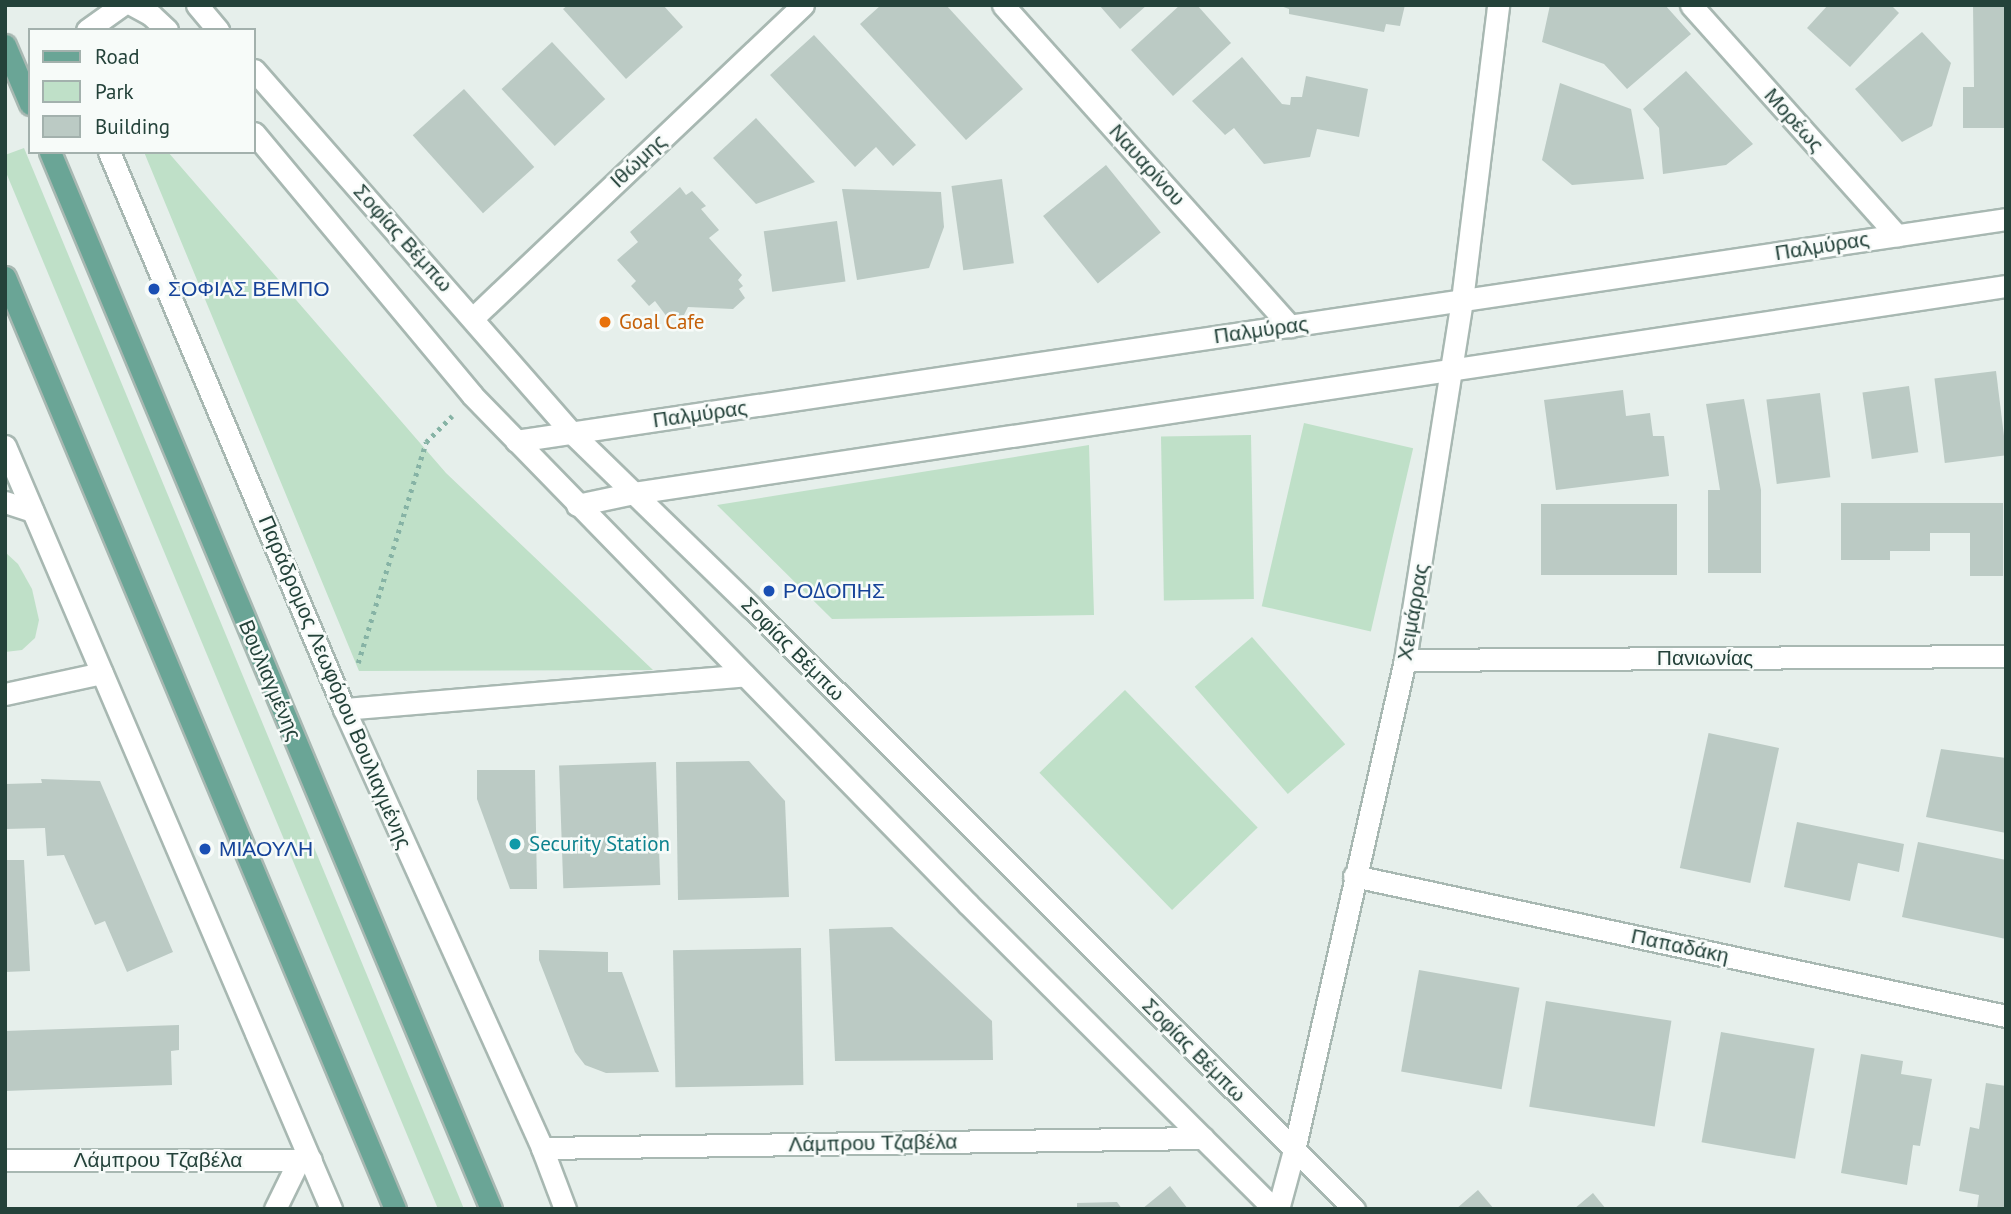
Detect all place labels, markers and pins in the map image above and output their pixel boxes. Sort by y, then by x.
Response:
place label: ΣΟΦΙΑΣ ΒΕΜΠΟ [168,276,330,302]
marker: ΣΟΦΙΑΣ ΒΕΜΠΟ [146,281,162,297]
place label: Goal Cafe [619,309,704,335]
marker: Goal Cafe [597,314,613,330]
place label: ΡΟΔΟΠΗΣ [783,578,885,604]
marker: ΡΟΔΟΠΗΣ [761,583,777,599]
place label: Security Station [529,831,671,857]
place label: ΜΙΑΟΥΛΗ [219,836,313,862]
marker: Security Station [507,836,523,852]
marker: ΜΙΑΟΥΛΗ [197,841,213,857]

